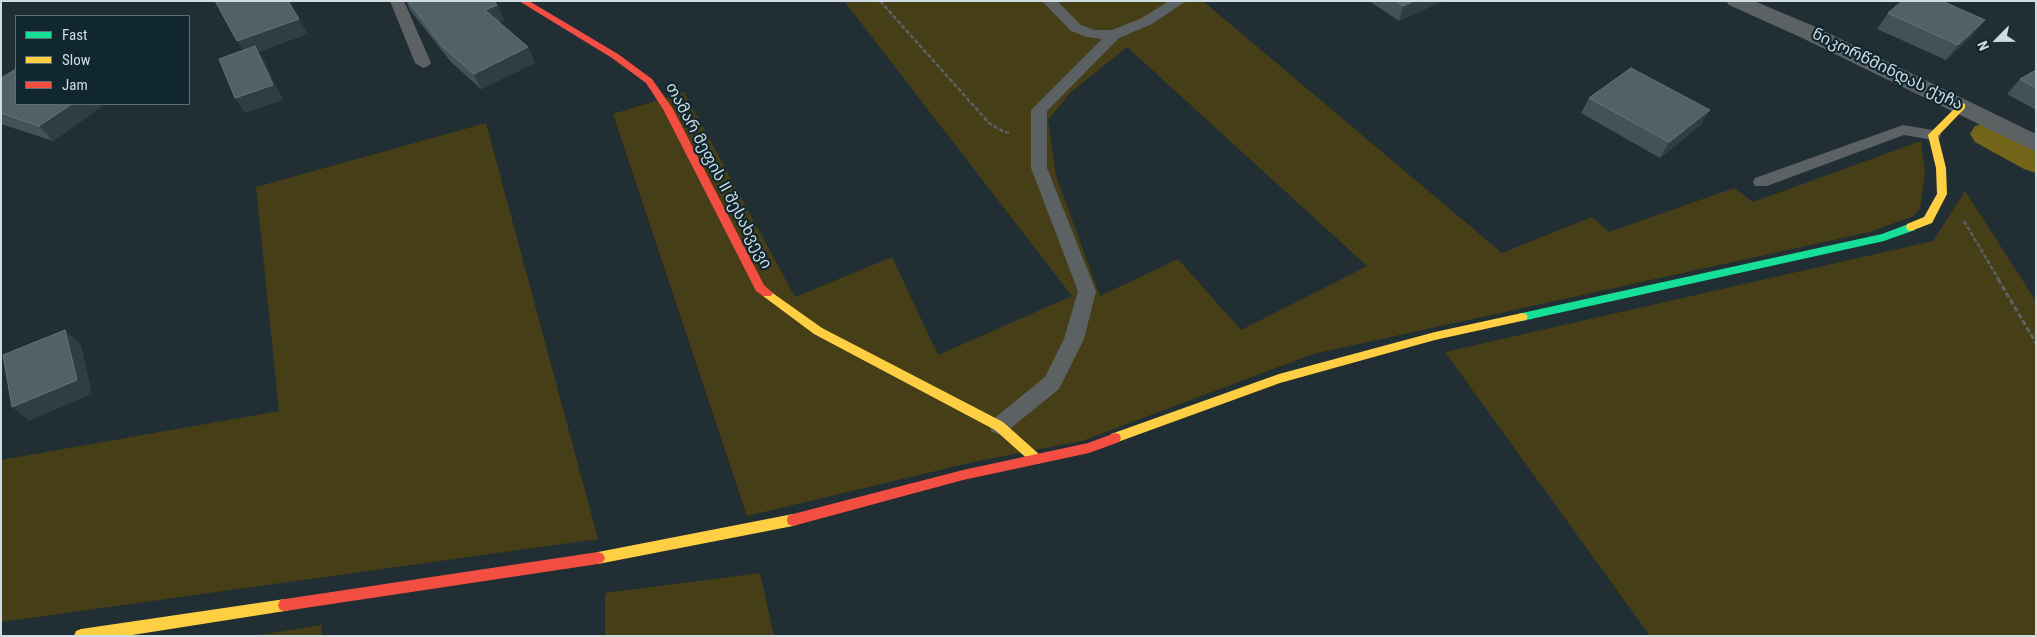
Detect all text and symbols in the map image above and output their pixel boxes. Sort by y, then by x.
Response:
legend [15,15,190,105]
north arrow [1972,15,2022,65]
street label: ნიკორწმინდას ქუჩა [1808,25,1966,115]
text: Fast [62,26,87,44]
text: N [1974,39,1992,53]
text: Slow [62,51,91,69]
text: Jam [62,76,88,94]
street label: თამარ მეფის II შესახვევი [661,80,775,272]

